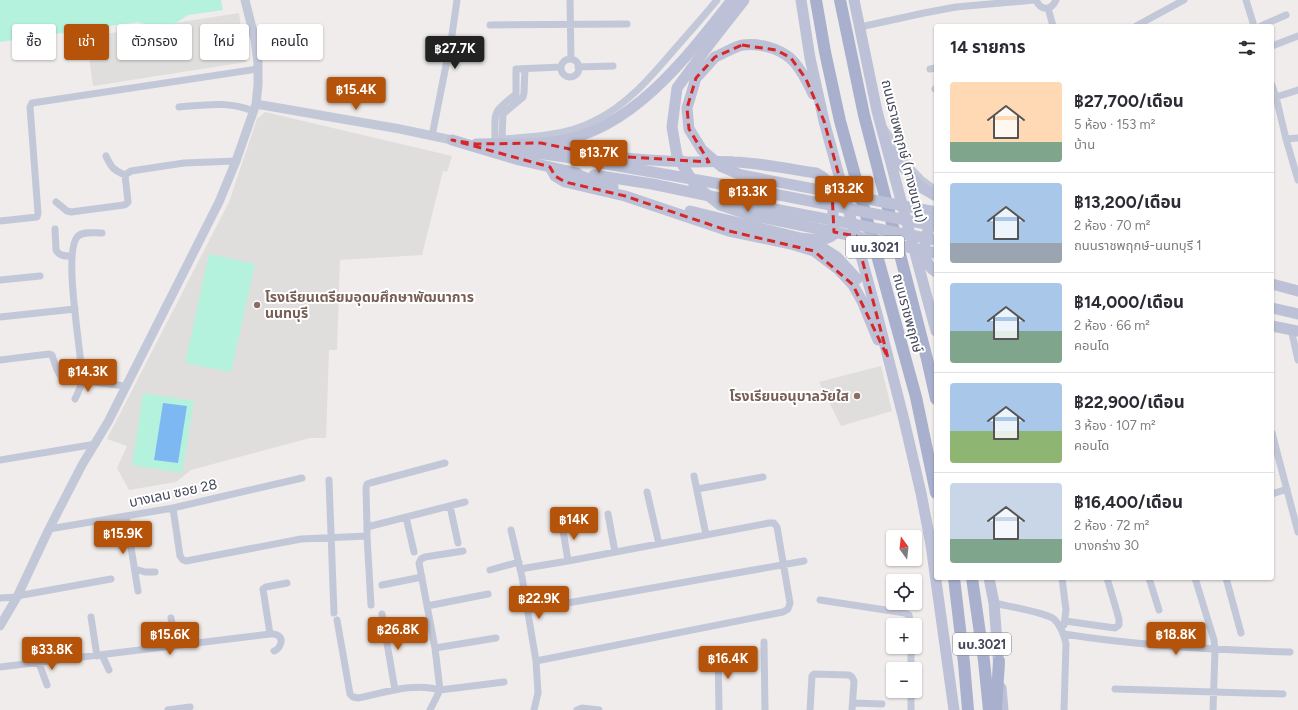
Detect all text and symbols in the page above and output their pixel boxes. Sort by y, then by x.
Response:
chip: ซื้อ [12,24,56,60]
chip: เช่า [64,24,109,60]
chip: ตัวกรอง [117,24,192,60]
chip: ใหม่ [200,24,249,60]
chip: คอนโด [257,24,323,60]
pin: ฿27.7K [422,36,488,70]
text: 14 รายการ [950,37,1026,57]
icon: filters [1236,37,1258,59]
text: ฿27.7K [434,41,476,56]
pin: ฿15.4K [323,77,389,111]
street label: ถนนราชพฤกษ์ (ทางขนาน) [878,78,930,225]
text: ฿15.4K [336,82,376,97]
text: ฿27,700/เดือน [1074,91,1184,111]
icon: home [982,98,1030,146]
text: 5 ห้อง · 153 m² [1074,117,1155,132]
text: บ้าน [1074,137,1095,152]
pin: ฿13.7K [566,140,632,174]
text: ฿13.7K [579,145,619,160]
pin: ฿13.2K [811,176,877,210]
pin: ฿13.3K [715,179,781,213]
text: ฿13.2K [824,181,864,196]
text: ฿13.3K [728,184,768,199]
text: ฿13,200/เดือน [1074,192,1182,212]
icon: home [982,199,1030,247]
text: 2 ห้อง · 70 m² [1074,218,1151,233]
road number: นบ.3021 [846,236,904,258]
text: ถนนราชพฤกษ์-นนทบุรี 1 [1074,238,1202,253]
street label: ถนนราชพฤกษ์ [889,272,926,355]
place label: โรงเรียนเตรียมอุดมศึกษาพัฒนาการ นนทบุรี [265,289,474,322]
text: ฿14,000/เดือน [1074,292,1184,312]
icon: home [982,299,1030,347]
marker: โรงเรียนเตรียมอุดมศึกษาพัฒนาการ นนทบุรี [252,300,262,310]
text: 2 ห้อง · 66 m² [1074,318,1150,333]
text: คอนโด [1074,338,1109,353]
pin: ฿14.3K [55,359,121,393]
text: ฿14.3K [68,364,108,379]
place label: โรงเรียนอนุบาลวัยใส [729,388,850,405]
marker: โรงเรียนอนุบาลวัยใส [852,391,862,401]
text: ฿22,900/เดือน [1074,392,1185,412]
icon: home [982,399,1030,447]
text: 3 ห้อง · 107 m² [1074,418,1156,433]
text: คอนโด [1074,438,1109,453]
street label: บางเลน ซอย 28 [127,476,219,511]
text: ฿16,400/เดือน [1074,492,1183,512]
icon: home [982,499,1030,547]
pin: ฿14K [550,507,598,541]
text: ฿14K [559,512,589,527]
text: 2 ห้อง · 72 m² [1074,518,1150,533]
pin: ฿15.9K [90,521,156,555]
text: ฿15.9K [103,526,143,541]
north arrow [886,530,922,566]
map controls [886,530,922,698]
text: บางกร่าง 30 [1074,538,1139,553]
button: locate [886,574,922,610]
pin: ฿22.9K [506,586,572,620]
text: ฿22.9K [518,591,560,606]
pin: ฿26.8K [365,617,431,651]
button: + [886,618,922,654]
pin: ฿15.6K [137,622,203,656]
text: ฿26.8K [377,622,419,637]
pin: ฿18.8K [1143,622,1209,656]
text: ฿15.6K [150,627,190,642]
text: ฿18.8K [1156,627,1196,642]
road number: นบ.3021 [953,633,1011,655]
pin: ฿33.8K [19,637,85,671]
text: ฿33.8K [31,642,73,657]
pin: ฿16.4K [695,646,761,680]
text: ฿16.4K [708,651,748,666]
button: − [886,662,922,698]

